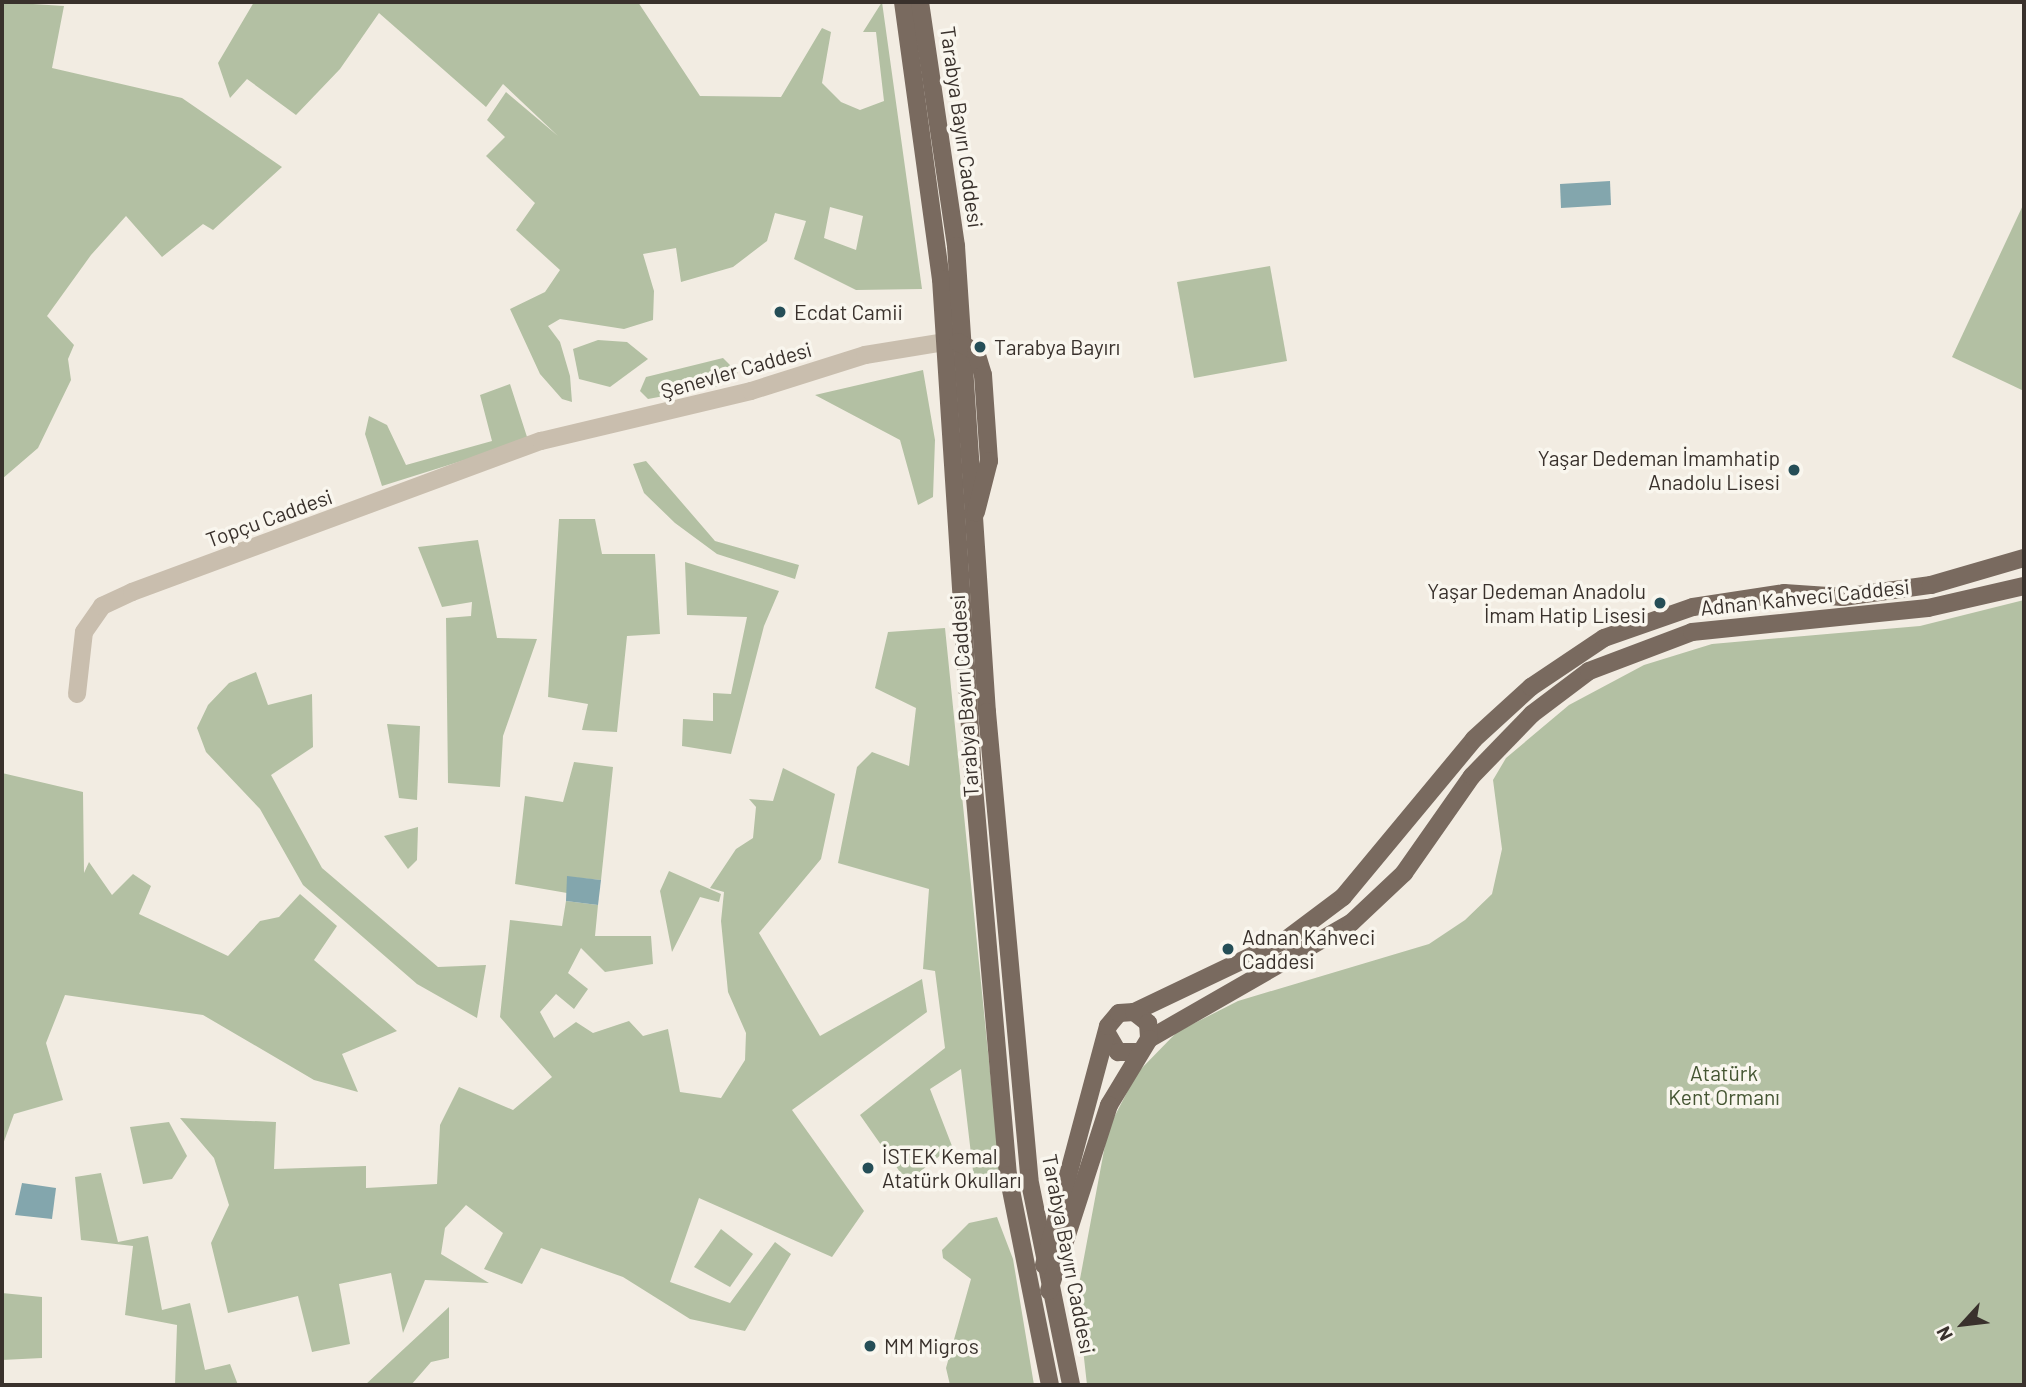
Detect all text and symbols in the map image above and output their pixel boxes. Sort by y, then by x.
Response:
street label: Tarabya Bayırı Caddesi [935,25,989,229]
place label: Ecdat Camii [794,299,903,325]
marker: Ecdat Camii [772,304,788,320]
place label: Tarabya Bayırı [994,334,1120,360]
street label: Şenevler Caddesi [657,336,815,404]
marker: Tarabya Bayırı [972,339,988,355]
place label: Yaşar Dedeman İmamhatip Anadolu Lisesi [1538,445,1780,495]
marker: Yaşar Dedeman İmamhatip Anadolu Lisesi [1786,462,1802,478]
street label: Topçu Caddesi [202,484,336,552]
street label: Adnan Kahveci Caddesi [1699,573,1911,621]
place label: Yaşar Dedeman Anadolu İmam Hatip Lisesi [1427,578,1646,628]
street label: Tarabya Bayırı Caddesi [944,594,984,798]
marker: Yaşar Dedeman Anadolu İmam Hatip Lisesi [1652,595,1668,611]
place label: Adnan Kahveci Caddesi [1242,924,1375,974]
marker: Adnan Kahveci Caddesi [1220,941,1236,957]
park label: Atatürk Kent Ormanı [1668,1060,1780,1110]
place label: İSTEK Kemal Atatürk Okulları [882,1143,1021,1193]
street label: Tarabya Bayırı Caddesi [1037,1152,1101,1356]
marker: İSTEK Kemal Atatürk Okulları [860,1160,876,1176]
north arrow [1928,1289,1998,1359]
text: N [1931,1323,1957,1345]
place label: MM Migros [884,1333,979,1359]
marker: MM Migros [862,1338,878,1354]

